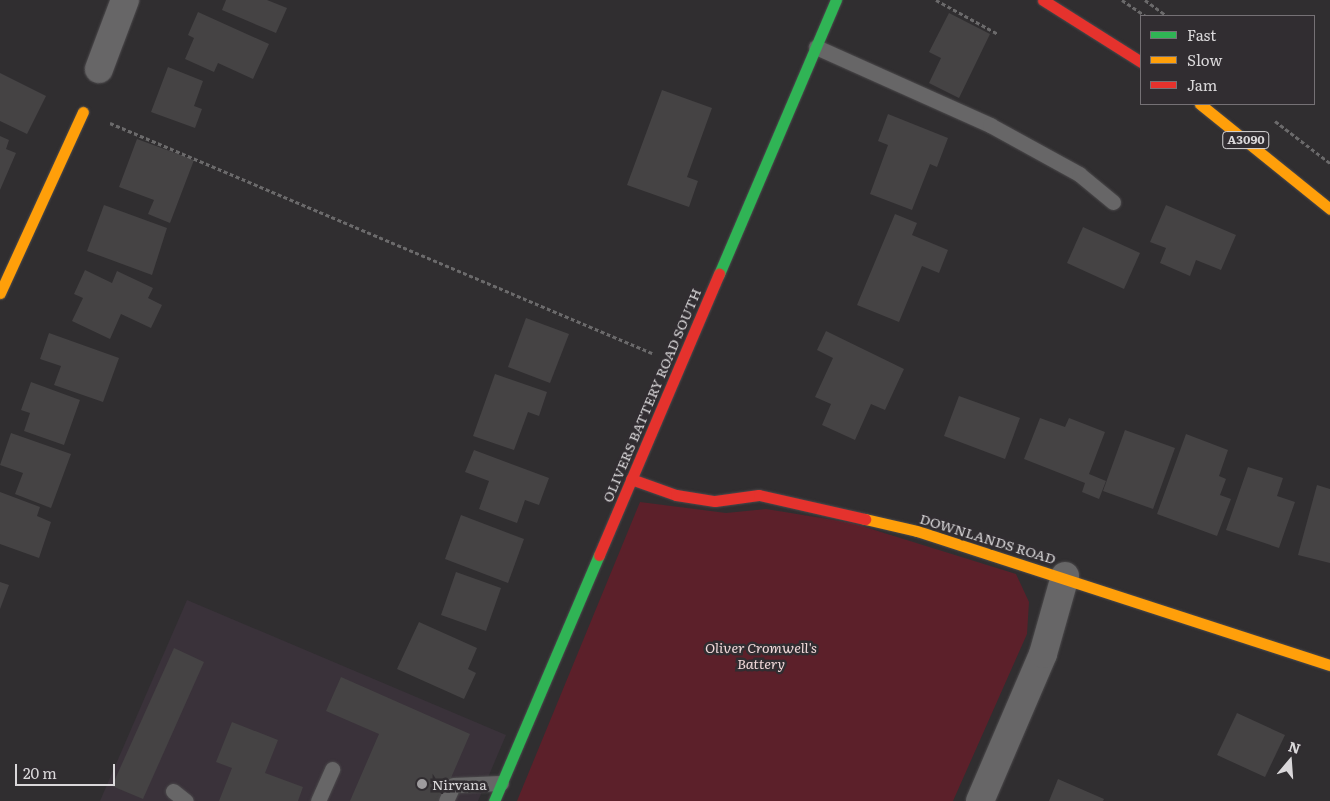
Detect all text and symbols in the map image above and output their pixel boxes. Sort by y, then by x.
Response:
legend [1140,15,1315,105]
text: Fast [1187,23,1216,46]
text: Slow [1187,48,1222,71]
text: Jam [1187,73,1217,96]
road number: A3090 [1222,130,1270,150]
street label: OLIVERS BATTERY ROAD SOUTH [598,286,704,504]
street label: DOWNLANDS ROAD [918,509,1058,567]
park label: Oliver Cromwell's Battery [705,639,817,672]
text: N [1286,735,1303,758]
north arrow [1265,736,1315,786]
scale bar [18,754,118,786]
text: 20 m [23,761,57,784]
place label: Nirvana [432,776,487,792]
marker: Nirvana [416,778,428,790]

